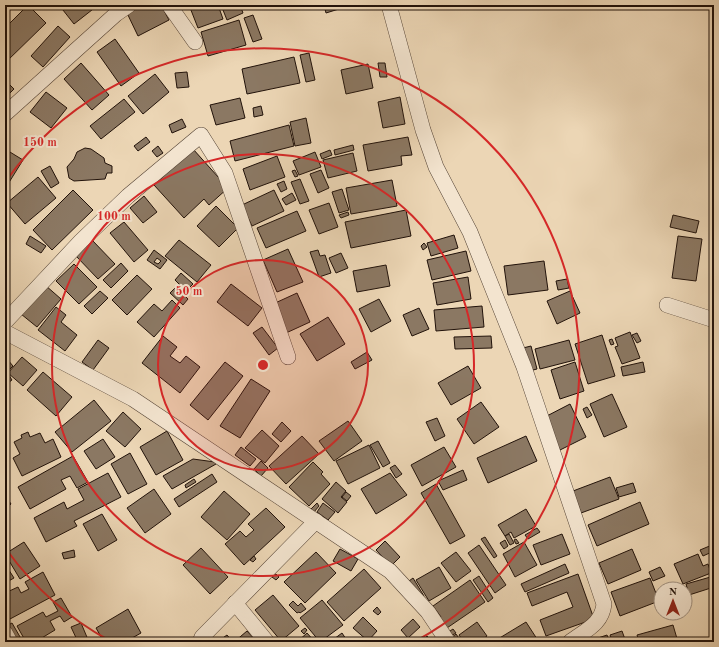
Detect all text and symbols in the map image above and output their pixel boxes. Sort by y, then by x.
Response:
text: 150 m [23,136,57,149]
text: 100 m [97,211,131,223]
text: 50 m [176,285,203,298]
centre of rings [256,358,270,372]
north arrow [653,581,693,621]
text: N [669,587,678,598]

